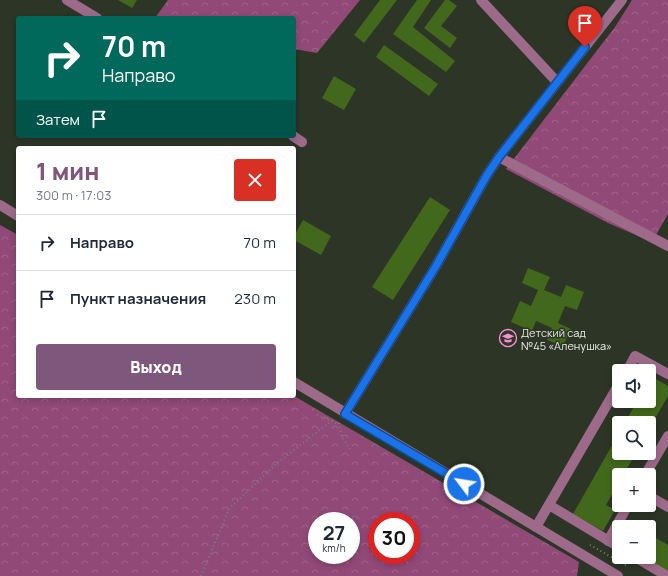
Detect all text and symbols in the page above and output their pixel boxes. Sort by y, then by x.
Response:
pin [568,6,602,47]
icon: arrive [574,12,596,34]
text: 70 m [102,27,166,65]
icon: right [36,32,88,84]
text: Направо [102,63,176,87]
icon: arrive [88,108,110,130]
text: Затем [36,109,80,130]
text: 1 мин [36,154,99,187]
button: close [234,159,276,201]
text: 300 m · 17:03 [36,186,111,204]
icon: right [36,232,58,254]
text: Направо [70,232,134,253]
text: 70 m [244,232,276,253]
icon: arrive [36,288,58,310]
text: Пункт назначения [70,288,206,309]
text: 230 m [234,288,276,309]
place label: Детский сад №45 «Аленушка» [521,325,612,353]
school or university icon: Детский сад №45 «Аленушка» [498,328,518,348]
button: Выход [36,344,276,390]
map controls [612,364,656,564]
button: sound [612,364,656,408]
button: search [612,416,656,460]
position arrow [443,463,485,505]
button: + [612,468,656,512]
speed limit sign: 30 [368,512,420,564]
text: 27 [323,519,345,546]
button: − [612,520,656,564]
text: km/h [322,541,346,555]

